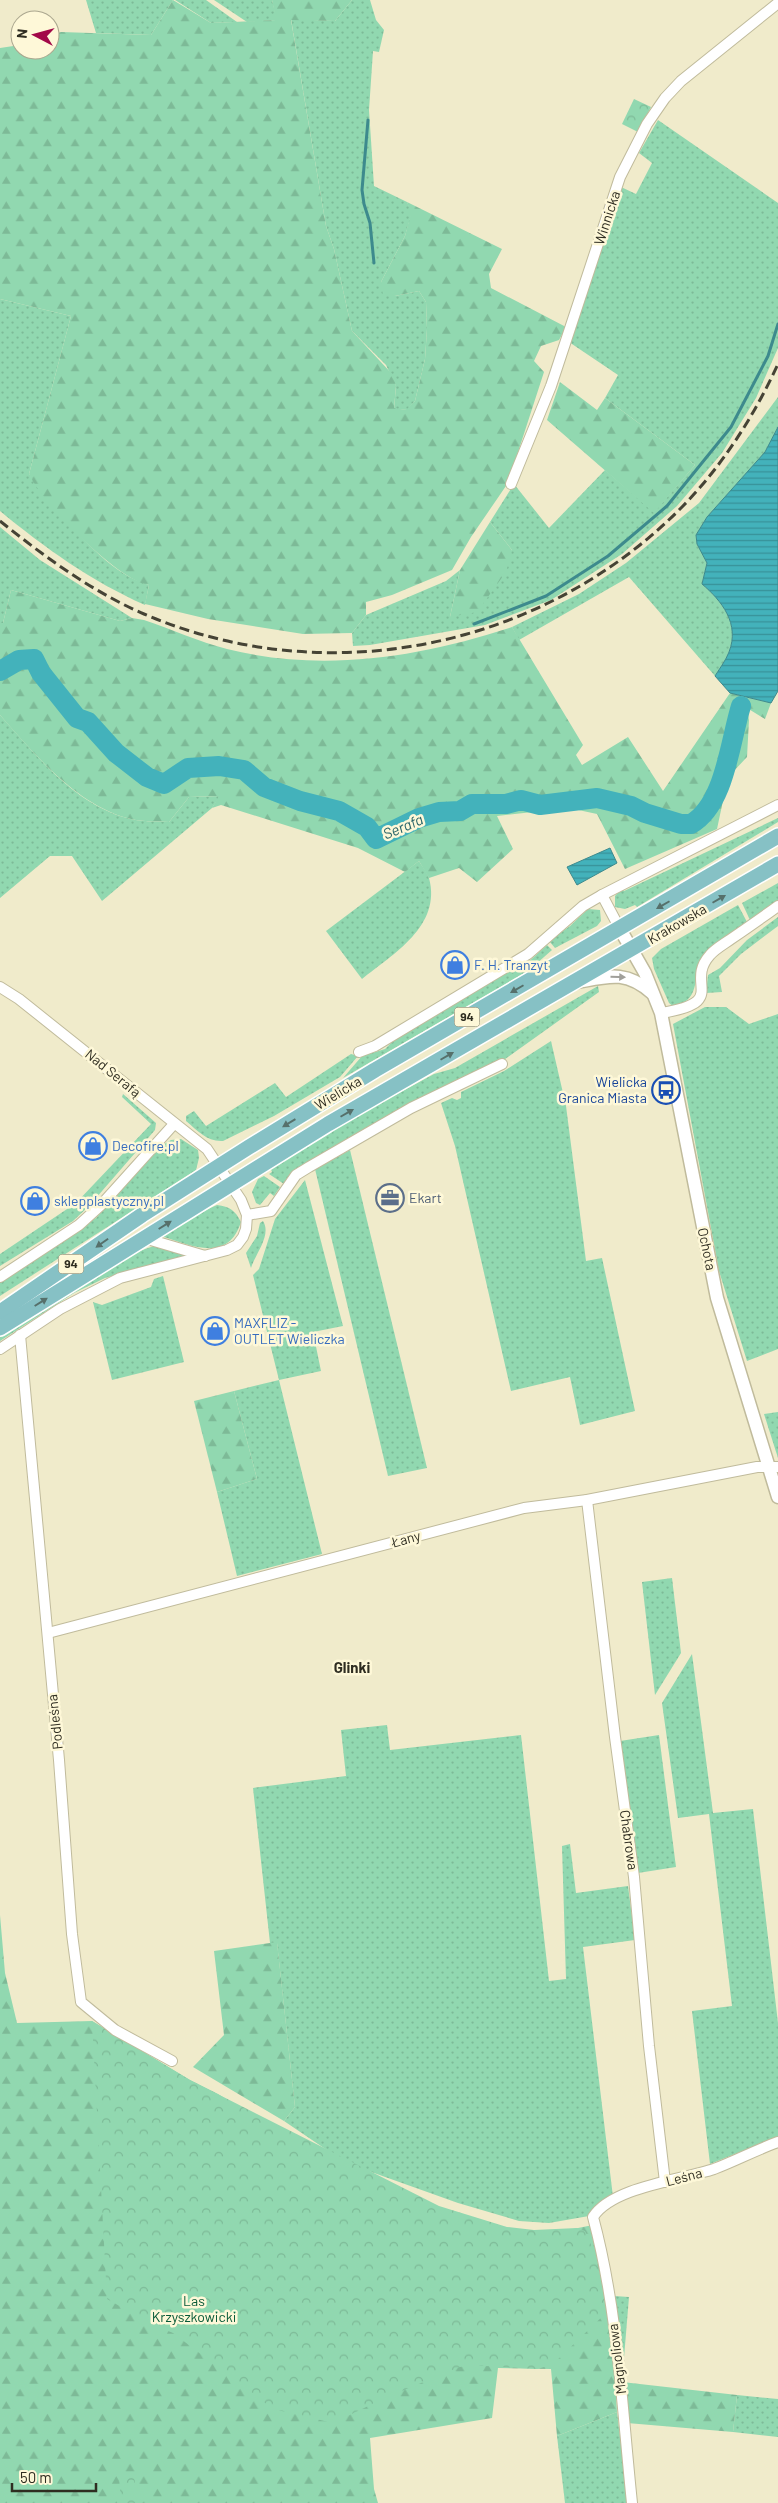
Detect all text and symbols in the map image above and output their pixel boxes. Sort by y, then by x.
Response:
north arrow [10,10,60,60]
text: N [13,28,31,39]
street label: Winnicka [590,189,623,247]
water label: Serafa [380,810,425,843]
one-way arrow [712,895,727,903]
street label: Krakowska [644,900,709,947]
one-way arrow [656,900,669,909]
shop icon: F. H. Tranzyt [440,950,470,980]
place label: F. H. Tranzyt [474,956,548,973]
one-way arrow [611,973,627,981]
one-way arrow [511,984,524,993]
road number: 94 [454,1008,480,1026]
street label: Nad Serafą [82,1045,145,1100]
one-way arrow [440,1052,455,1060]
street label: Wielicka [311,1072,364,1113]
place label: Wielicka Granica Miasta [558,1073,647,1106]
bus stop icon: Wielicka Granica Miasta [651,1075,681,1105]
one-way arrow [340,1109,355,1117]
one-way arrow [282,1118,295,1127]
shop icon: Decofire.pl [78,1131,108,1161]
place label: Decofire.pl [112,1137,179,1154]
office icon: Ekart [375,1183,405,1213]
shop icon: sklepplastyczny.pl [20,1186,50,1216]
place label: Ekart [409,1189,442,1206]
place label: sklepplastyczny.pl [54,1192,164,1209]
one-way arrow [159,1220,172,1229]
street label: Ochota [695,1226,720,1272]
one-way arrow [95,1238,109,1248]
road number: 94 [58,1254,84,1274]
one-way arrow [35,1297,48,1307]
place label: MAXFLIZ - OUTLET Wieliczka [234,1314,345,1347]
shop icon: MAXFLIZ - OUTLET Wieliczka [200,1316,230,1346]
street label: Łany [388,1526,423,1551]
district label: Glinki [334,1658,371,1676]
street label: Podleśna [43,1694,66,1750]
street label: Chabrowa [617,1809,642,1871]
street label: Leśna [664,2164,704,2189]
park label: Las Krzyszkowicki [152,2292,236,2325]
street label: Magnoliowa [604,2323,629,2395]
scale bar [12,2460,96,2492]
text: 50 m [20,2468,52,2486]

